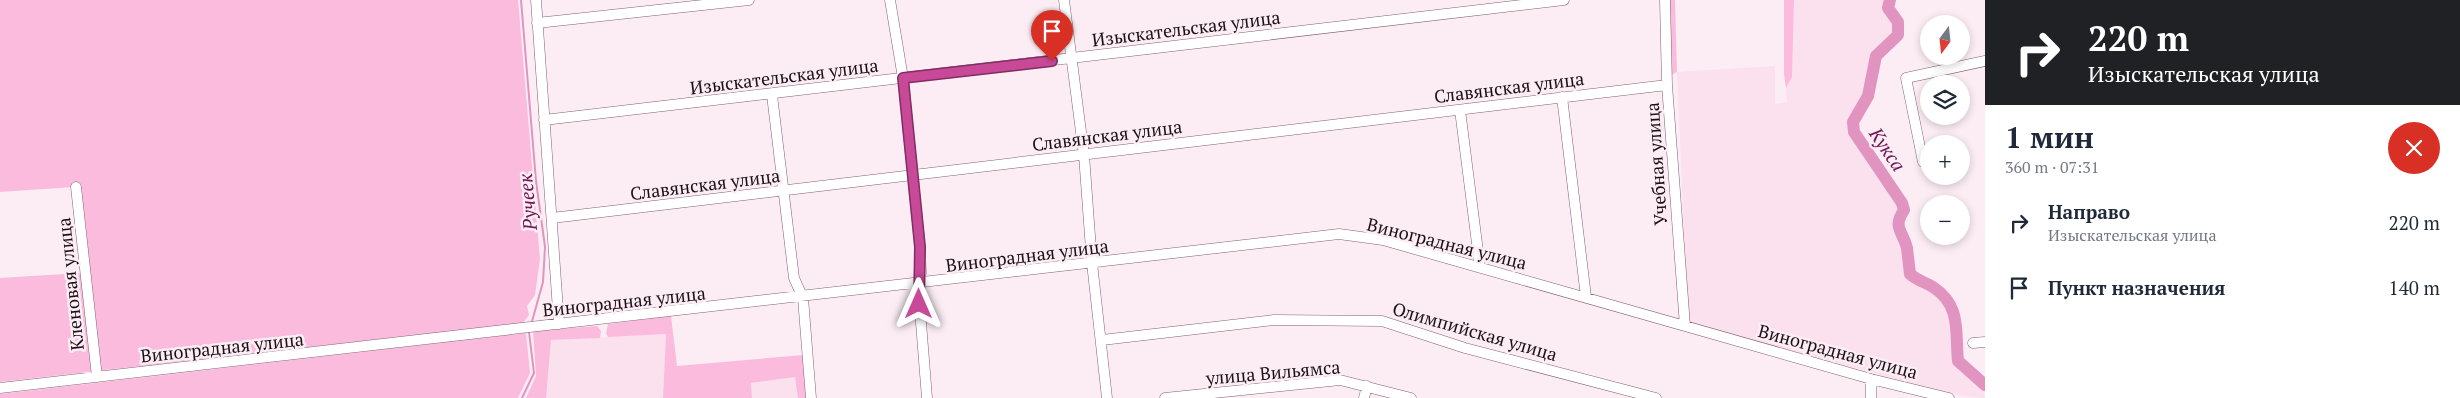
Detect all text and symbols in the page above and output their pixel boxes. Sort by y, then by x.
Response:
street label: Изыскательская улица [1090,5,1282,51]
pin [1031,10,1073,61]
north arrow [1920,15,1970,65]
map controls [1920,15,1970,245]
text: 220 m [2088,15,2189,61]
icon: arrive [1038,17,1066,45]
icon: right [2005,20,2070,85]
street label: Изыскательская улица [688,53,880,99]
text: Изыскательская улица [2088,59,2320,88]
street label: Славянская улица [1433,66,1585,108]
button: layers [1920,75,1970,125]
street label: Учебная улица [1640,102,1672,226]
street label: Славянская улица [1031,114,1183,156]
text: 1 мин [2005,117,2094,157]
water label: Кукса [1864,121,1912,176]
button: close [2388,122,2440,174]
button: + [1920,135,1970,185]
text: 360 m · 07:31 [2005,156,2099,178]
street label: Славянская улица [629,163,781,205]
water label: Ручеек [512,172,542,233]
button: − [1920,195,1970,245]
text: Направо [2048,199,2130,224]
icon: right [2005,209,2033,237]
text: 220 m [2389,210,2440,235]
street label: Виноградная улица [1365,212,1529,274]
street label: Кленовая улица [51,216,89,352]
text: Изыскательская улица [2048,224,2217,246]
street label: Виноградная улица [944,233,1110,277]
icon: arrive [2005,274,2033,302]
text: Пункт назначения [2048,275,2225,300]
text: 140 m [2389,275,2440,300]
position arrow [892,277,944,329]
street label: Виноградная улица [541,280,707,322]
street label: Олимпийская улица [1390,296,1560,366]
street label: Виноградная улица [1756,318,1920,384]
street label: Виноградная улица [139,326,305,368]
street label: улица Вильямса [1204,354,1341,390]

